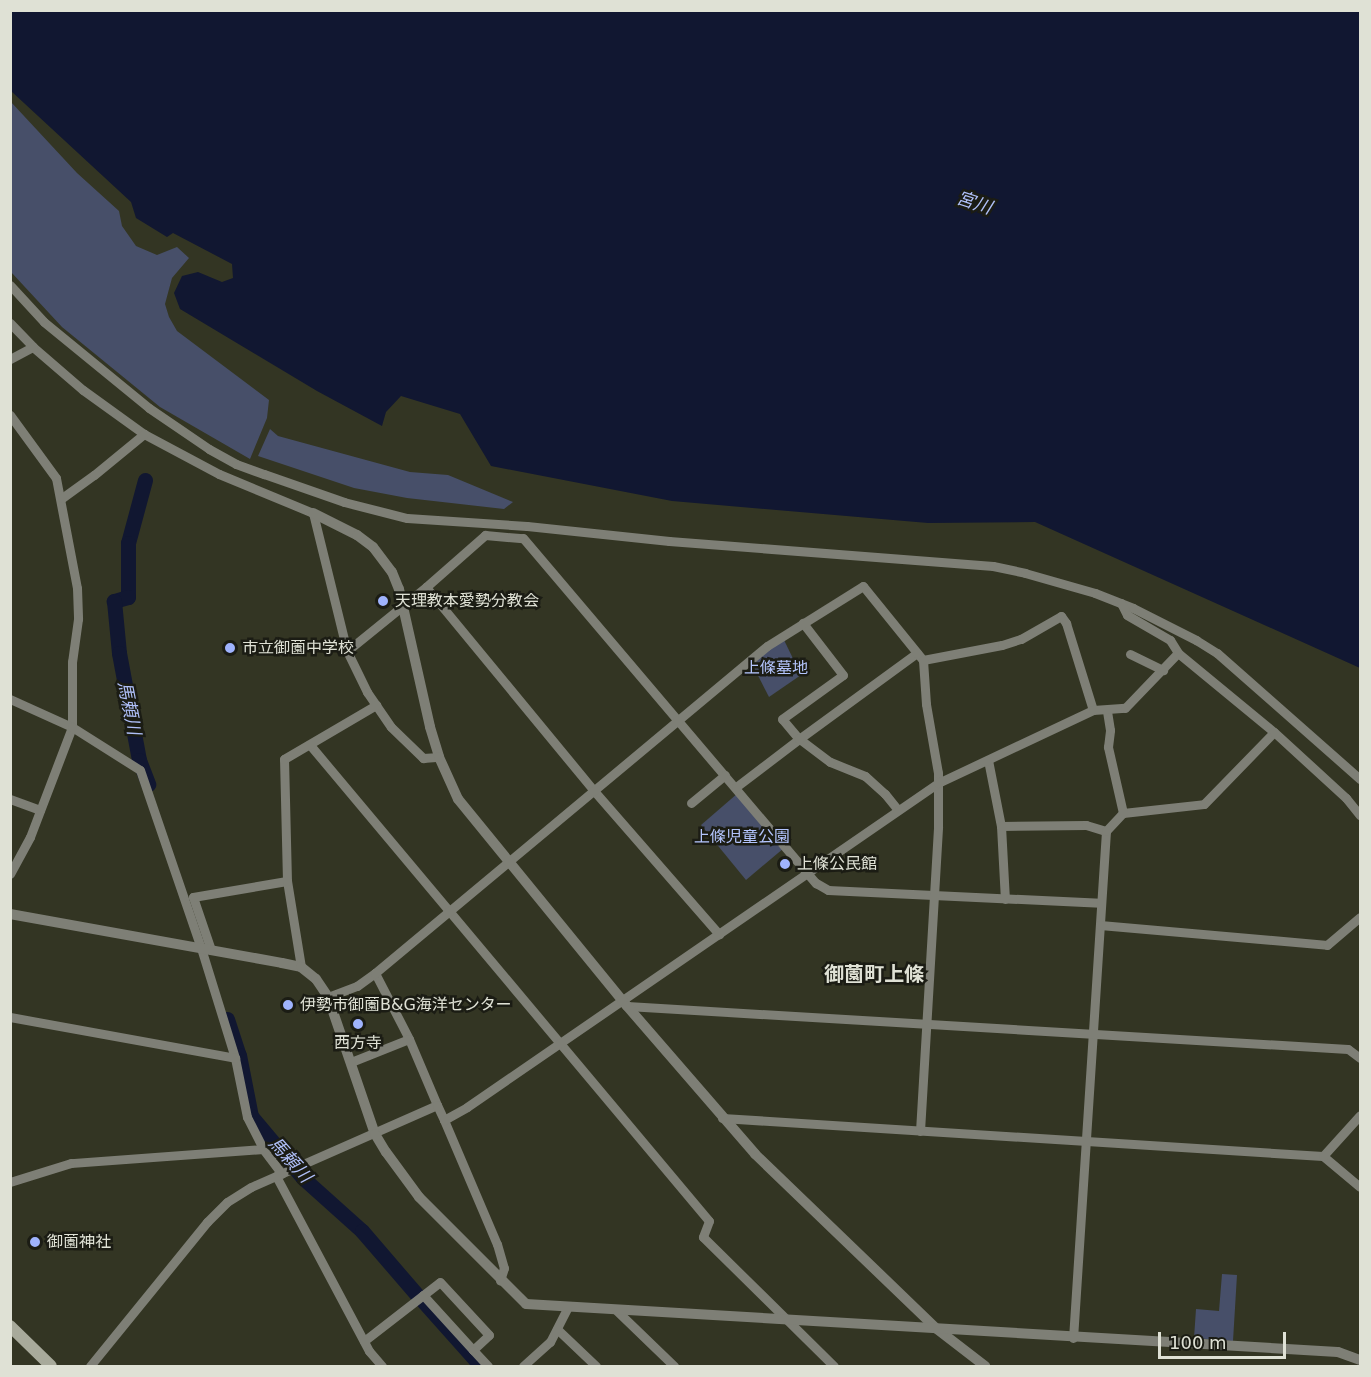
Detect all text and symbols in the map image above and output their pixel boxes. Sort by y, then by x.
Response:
water label: 宮川 [954,187,994,219]
place label: 天理教本愛勢分教会 [395,591,539,611]
marker: 天理教本愛勢分教会 [376,594,390,608]
place label: 市立御薗中学校 [242,638,354,658]
marker: 市立御薗中学校 [223,641,237,655]
park label: 上條墓地 [744,658,808,678]
water label: 馬頼川 [113,679,145,737]
park label: 上條児童公園 [694,827,790,847]
place label: 上條公民館 [797,854,877,874]
marker: 上條公民館 [778,857,792,871]
district label: 御薗町上條 [824,962,924,986]
place label: 伊勢市御薗B&G海洋センター [300,995,512,1015]
marker: 伊勢市御薗B&G海洋センター [281,998,295,1012]
marker: 西方寺 [351,1017,365,1031]
place label: 西方寺 [334,1033,382,1053]
water label: 馬頼川 [264,1133,316,1187]
place label: 御薗神社 [47,1232,111,1252]
marker: 御薗神社 [28,1235,42,1249]
scale bar [1161,1320,1288,1358]
text: 100 m [1169,1332,1227,1353]

